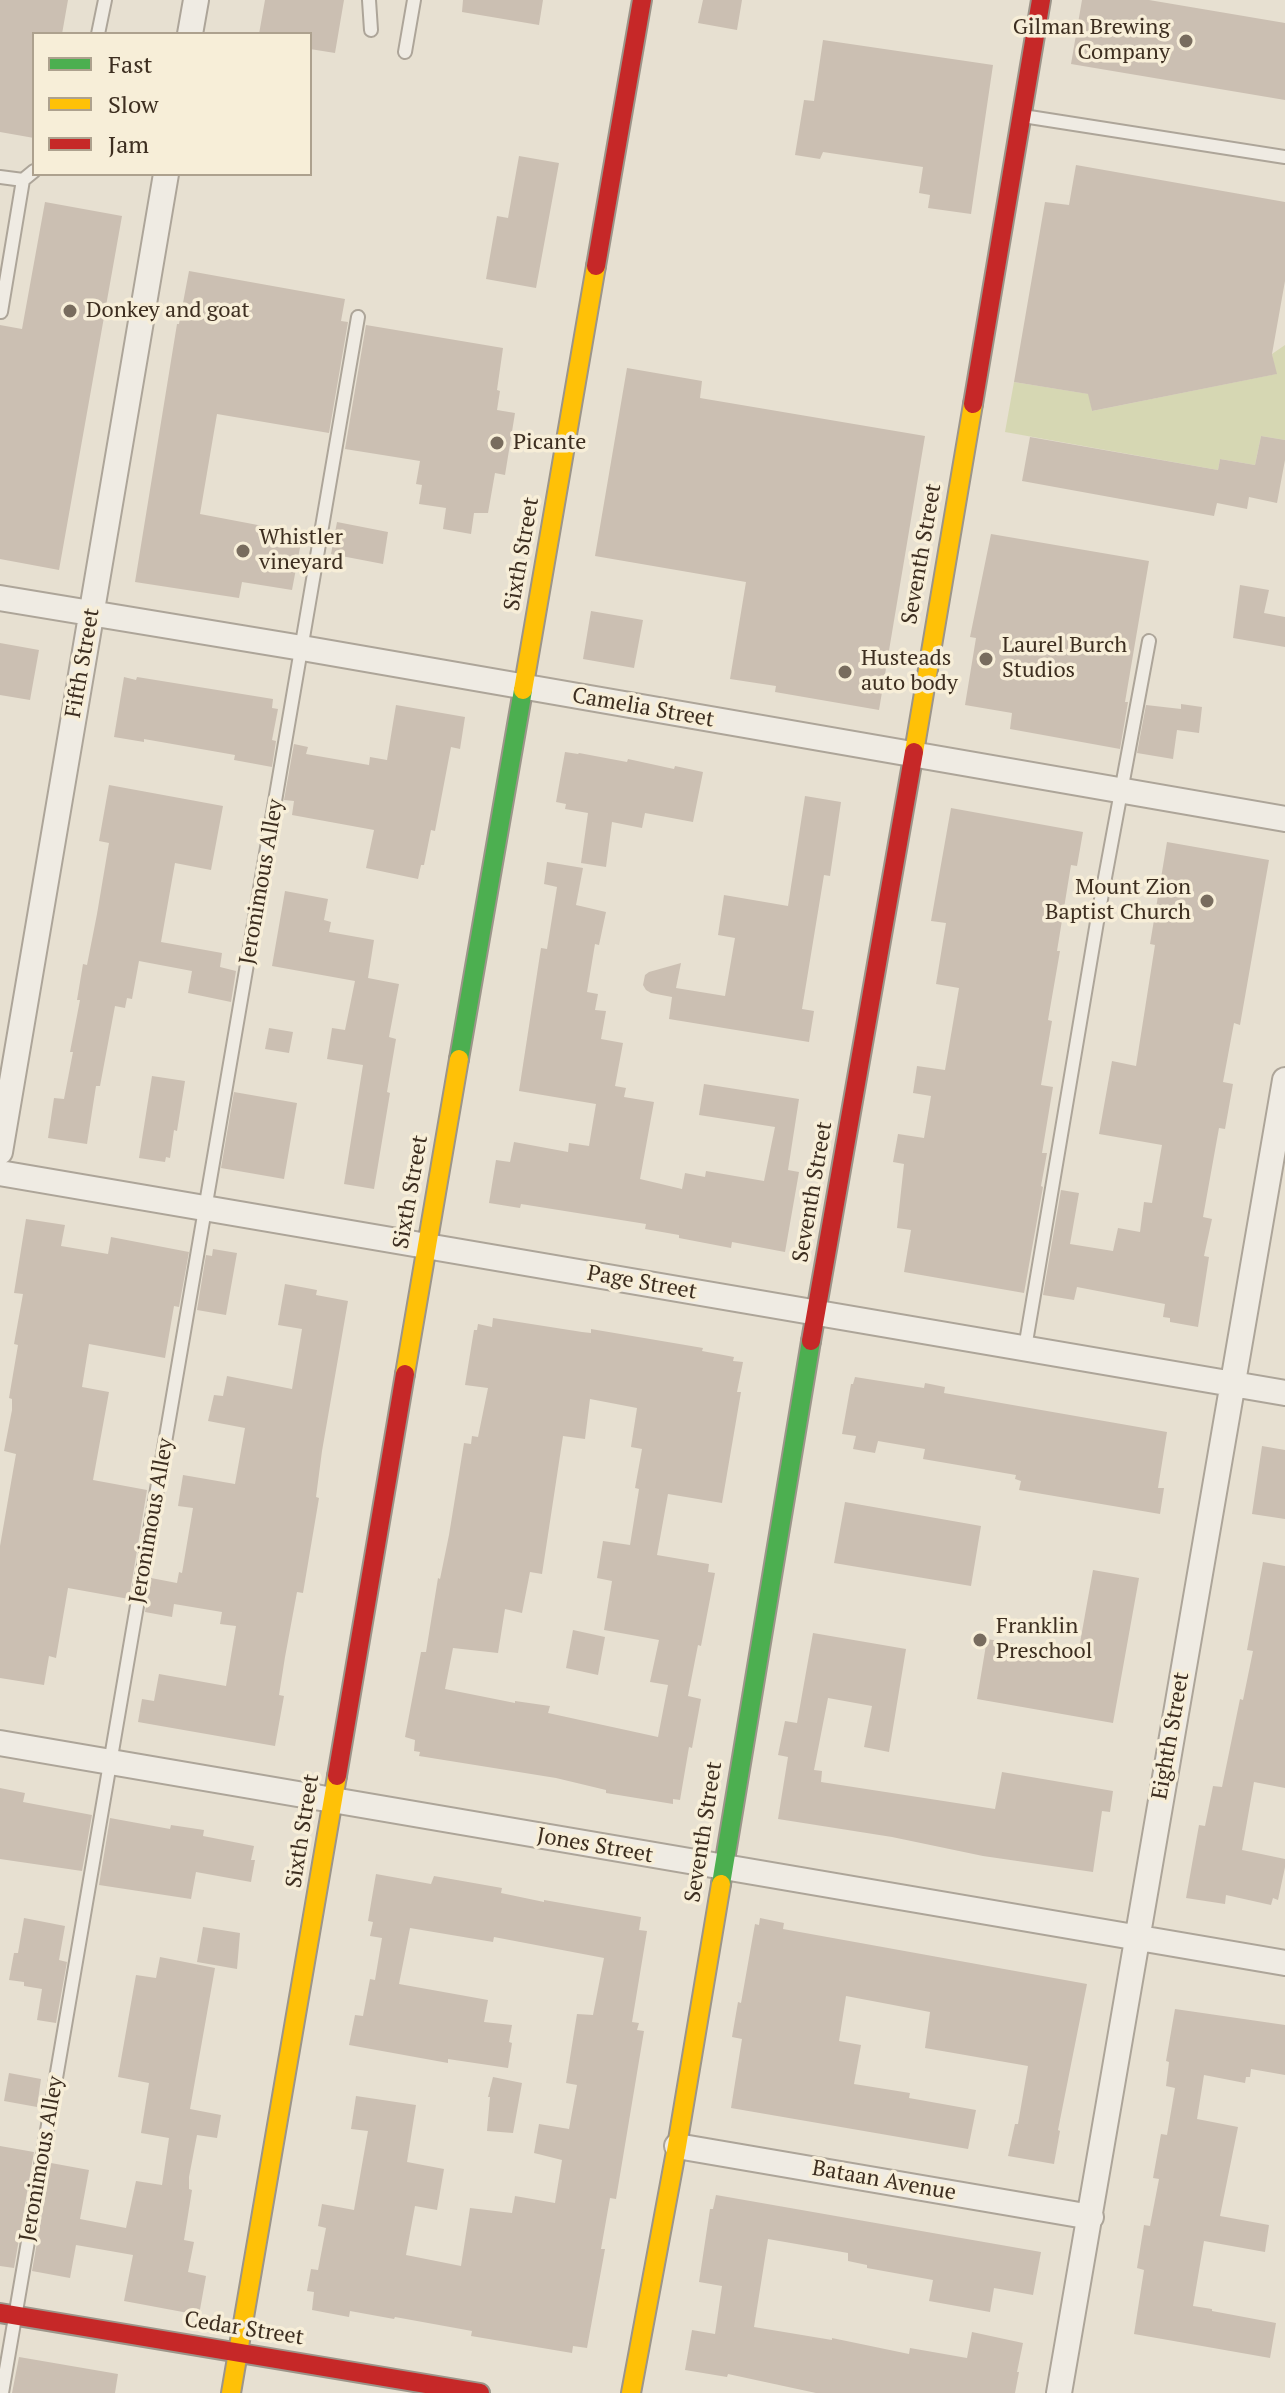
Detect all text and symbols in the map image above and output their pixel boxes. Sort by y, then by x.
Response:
place label: Gilman Brewing Company [1013,15,1170,66]
legend [32,32,312,176]
marker: Gilman Brewing Company [1177,32,1195,50]
text: Fast [108,48,152,80]
text: Slow [108,88,159,120]
text: Jam [108,128,149,160]
place label: Donkey and goat [86,298,250,324]
marker: Donkey and goat [61,302,79,320]
place label: Picante [513,430,586,456]
marker: Picante [488,434,506,452]
street label: Seventh Street [897,482,947,626]
street label: Sixth Street [499,495,545,613]
place label: Whistler vineyard [259,525,343,576]
marker: Whistler vineyard [234,542,252,560]
street label: Fifth Street [60,606,106,720]
place label: Laurel Burch Studios [1002,633,1127,684]
place label: Husteads auto body [861,646,958,698]
marker: Laurel Burch Studios [977,650,995,668]
marker: Husteads auto body [836,663,854,681]
street label: Camelia Street [570,683,716,733]
street label: Jeronimous Alley [234,797,290,967]
place label: Mount Zion Baptist Church [1045,875,1191,926]
marker: Mount Zion Baptist Church [1198,892,1216,910]
street label: Seventh Street [788,1120,838,1264]
street label: Sixth Street [388,1133,434,1251]
street label: Page Street [585,1260,699,1306]
street label: Jeronimous Alley [124,1436,180,1606]
place label: Franklin Preschool [996,1614,1092,1666]
marker: Franklin Preschool [971,1631,989,1649]
street label: Eighth Street [1147,1670,1195,1802]
street label: Seventh Street [680,1760,728,1904]
street label: Sixth Street [281,1772,325,1890]
street label: Jones Street [535,1823,655,1869]
street label: Jeronimous Alley [14,2074,70,2244]
street label: Bataan Avenue [810,2155,958,2207]
street label: Cedar Street [182,2307,306,2351]

